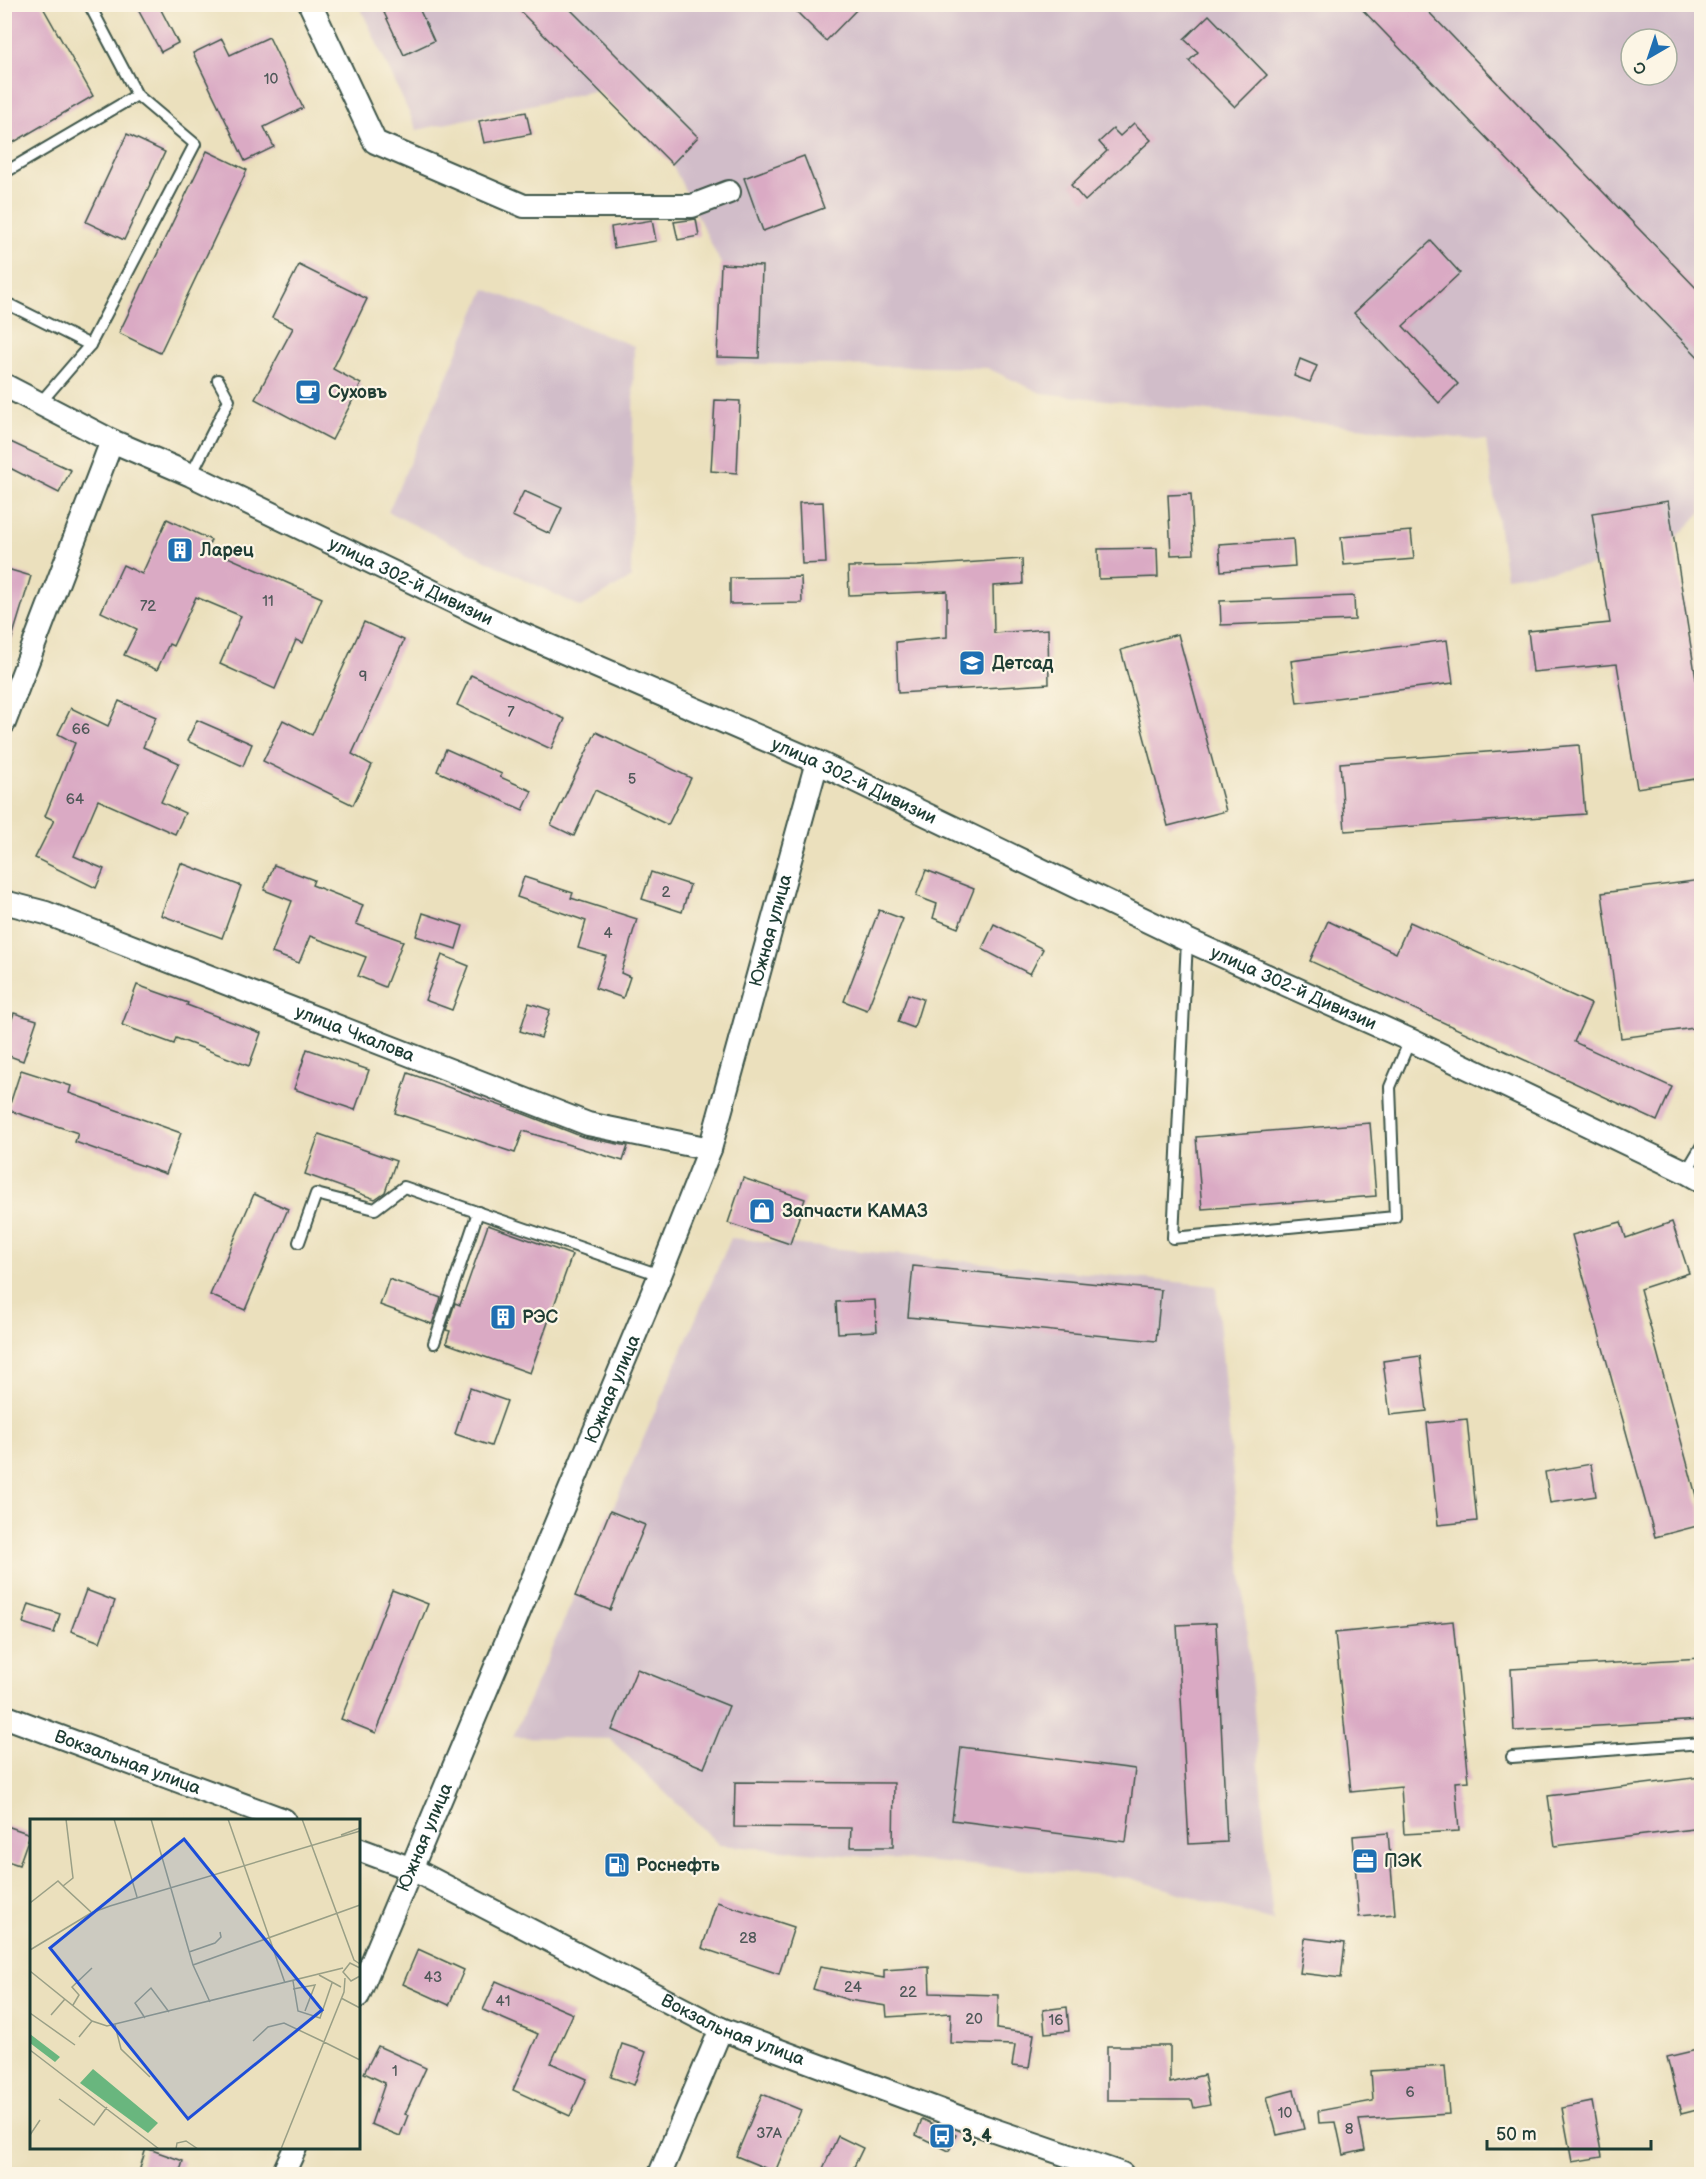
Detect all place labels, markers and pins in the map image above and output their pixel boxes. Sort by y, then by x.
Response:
cafe icon: Суховъ [293,377,323,407]
place label: Суховъ [328,382,387,403]
building icon: Ларец [165,535,195,565]
place label: Ларец [199,540,254,561]
school or university icon: Детсад [957,648,987,678]
place label: Детсад [992,653,1053,674]
shop icon: Запчасти КАМАЗ [747,1196,777,1226]
place label: Запчасти КАМАЗ [782,1201,928,1222]
building icon: РЭС [488,1302,518,1332]
place label: РЭС [522,1307,559,1328]
office icon: ПЭК [1350,1846,1380,1876]
fuel station icon: Роснефть [602,1850,632,1880]
place label: ПЭК [1384,1851,1423,1872]
place label: Роснефть [636,1855,720,1876]
bus stop icon: 3, 4 [927,2121,957,2151]
place label: 3, 4 [962,2126,992,2147]

